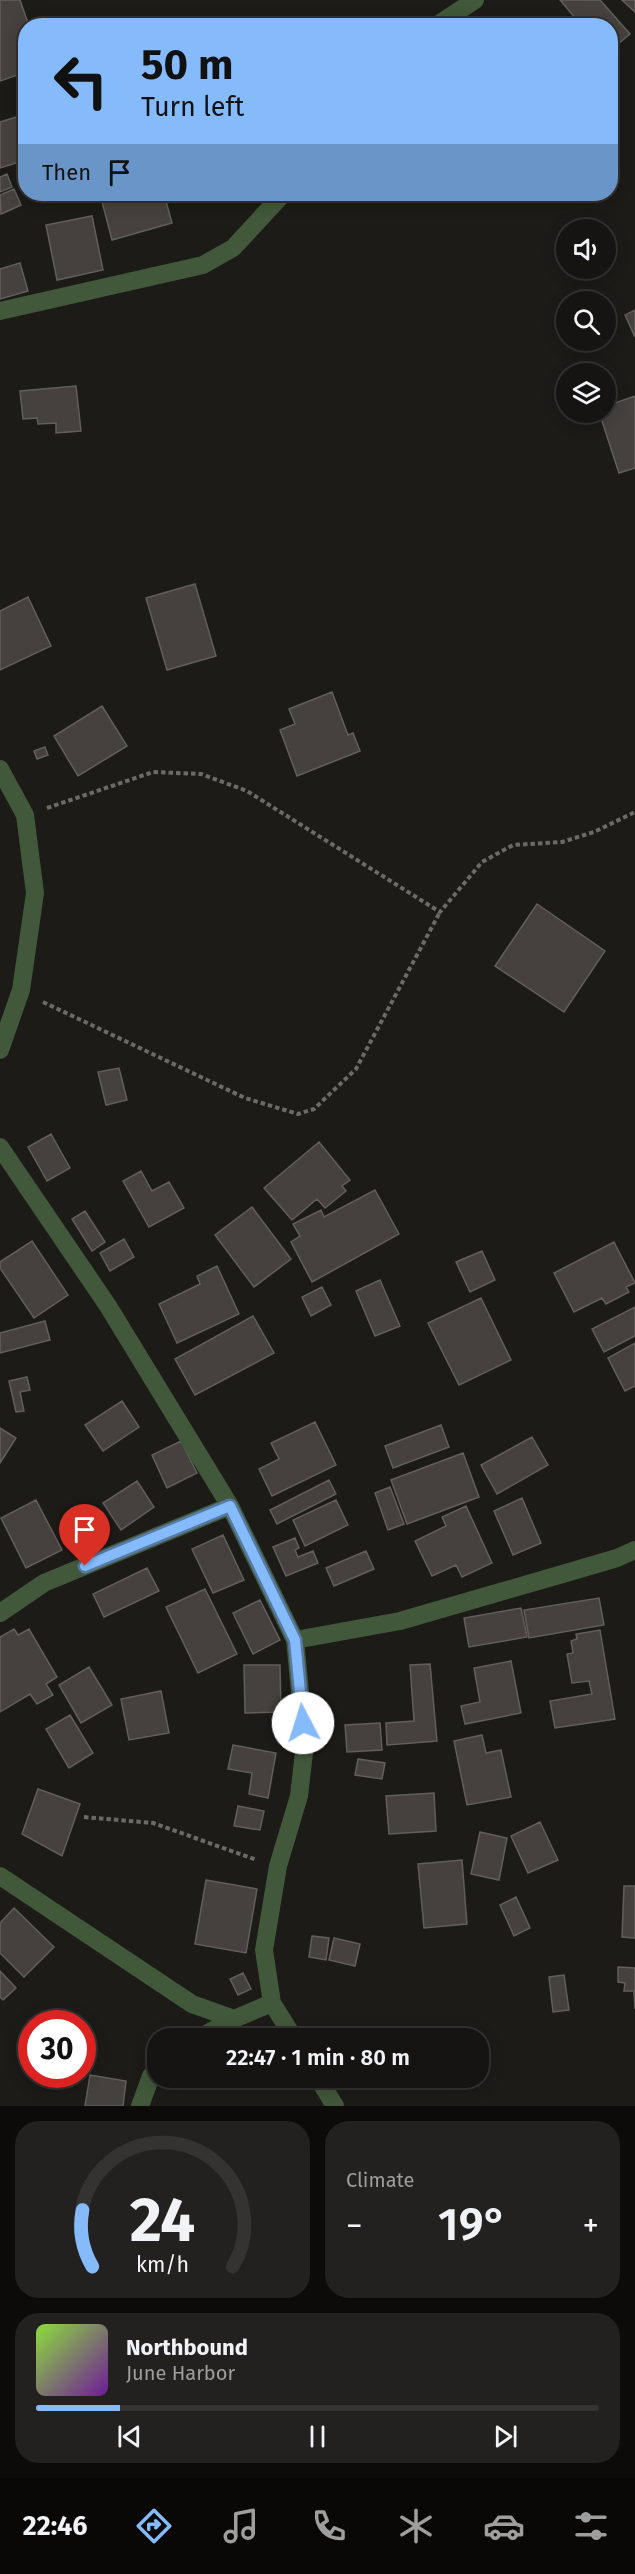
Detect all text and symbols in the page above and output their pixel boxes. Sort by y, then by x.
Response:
text: 50 m [141,40,234,90]
icon: left [42,42,120,120]
text: Turn left [141,91,244,123]
icon: arrive [103,156,136,189]
text: Then [42,159,91,186]
map controls [556,219,616,423]
button: sound [556,219,616,279]
button: search [556,291,616,351]
button: layers [556,363,616,423]
pin [59,1504,110,1566]
icon: arrive [68,1513,101,1546]
position arrow [271,1691,335,1755]
speed limit sign: 30 [18,2010,96,2088]
text: 22:47 · 1 min · 80 m [226,2044,410,2071]
text: Climate [346,2168,414,2192]
text: 24 [130,2183,195,2258]
text: 19° [438,2198,507,2252]
text: − [346,2206,363,2246]
text: + [583,2206,599,2246]
text: km/h [136,2252,189,2278]
text: Northbound [126,2334,248,2361]
text: June Harbor [126,2361,235,2385]
icon: previous [113,2420,146,2453]
icon: pause [301,2420,334,2453]
icon: next [489,2420,522,2453]
icon: directions [133,2505,175,2547]
icon: music [220,2505,262,2547]
icon: phone [308,2505,350,2547]
icon: climate [395,2505,437,2547]
icon: car [483,2505,525,2547]
icon: filters [570,2505,612,2547]
text: 22:46 [23,2510,87,2542]

